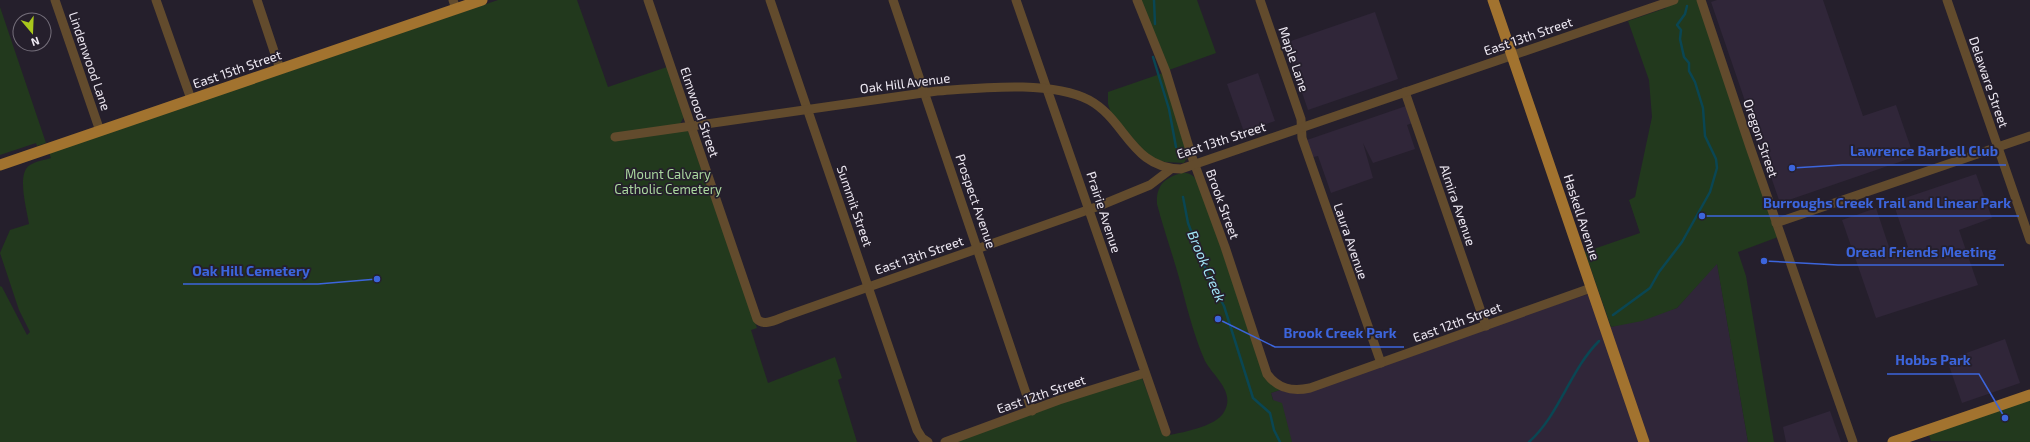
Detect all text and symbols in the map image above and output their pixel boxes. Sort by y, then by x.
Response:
street label: Lindenwood Lane [66,9,114,113]
north arrow [12,12,52,52]
street label: East 13th Street [1482,13,1575,59]
street label: Maple Lane [1275,24,1313,94]
text: N [29,34,41,49]
street label: Delaware Street [1966,34,2012,130]
street label: East 15th Street [191,46,283,92]
street label: Elmwood Street [677,65,723,159]
street label: Oak Hill Avenue [859,70,951,96]
street label: Oregon Street [1740,97,1782,179]
street label: East 13th Street [1174,118,1268,162]
callout: Lawrence Barbell Club [1842,139,2006,165]
text: Lawrence Barbell Club [1850,142,1998,159]
street label: Prospect Avenue [952,152,1000,250]
street label: Almira Avenue [1437,162,1479,248]
street label: Summit Street [834,163,876,249]
park label: Mount Calvary Catholic Cemetery [614,166,722,197]
street label: Brook Street [1203,167,1243,241]
street label: Prairie Avenue [1083,169,1125,255]
street label: Haskell Avenue [1561,172,1603,262]
callout: Burroughs Creek Trail and Linear Park [1754,190,2019,216]
text: Burroughs Creek Trail and Linear Park [1763,194,2011,211]
street label: Laura Avenue [1330,201,1372,281]
water label: Brook Creek [1184,228,1230,304]
street label: East 13th Street [873,232,966,278]
callout: Oread Friends Meeting [1838,239,2004,265]
text: Oread Friends Meeting [1846,243,1996,260]
callout: Oak Hill Cemetery [183,258,318,284]
text: Oak Hill Cemetery [192,262,310,279]
street label: East 12th Street [1411,299,1503,345]
callout: Brook Creek Park [1275,321,1404,347]
text: Brook Creek Park [1283,324,1397,341]
callout: Hobbs Park [1887,348,1979,374]
text: Hobbs Park [1895,351,1971,368]
street label: East 12th Street [994,371,1088,417]

